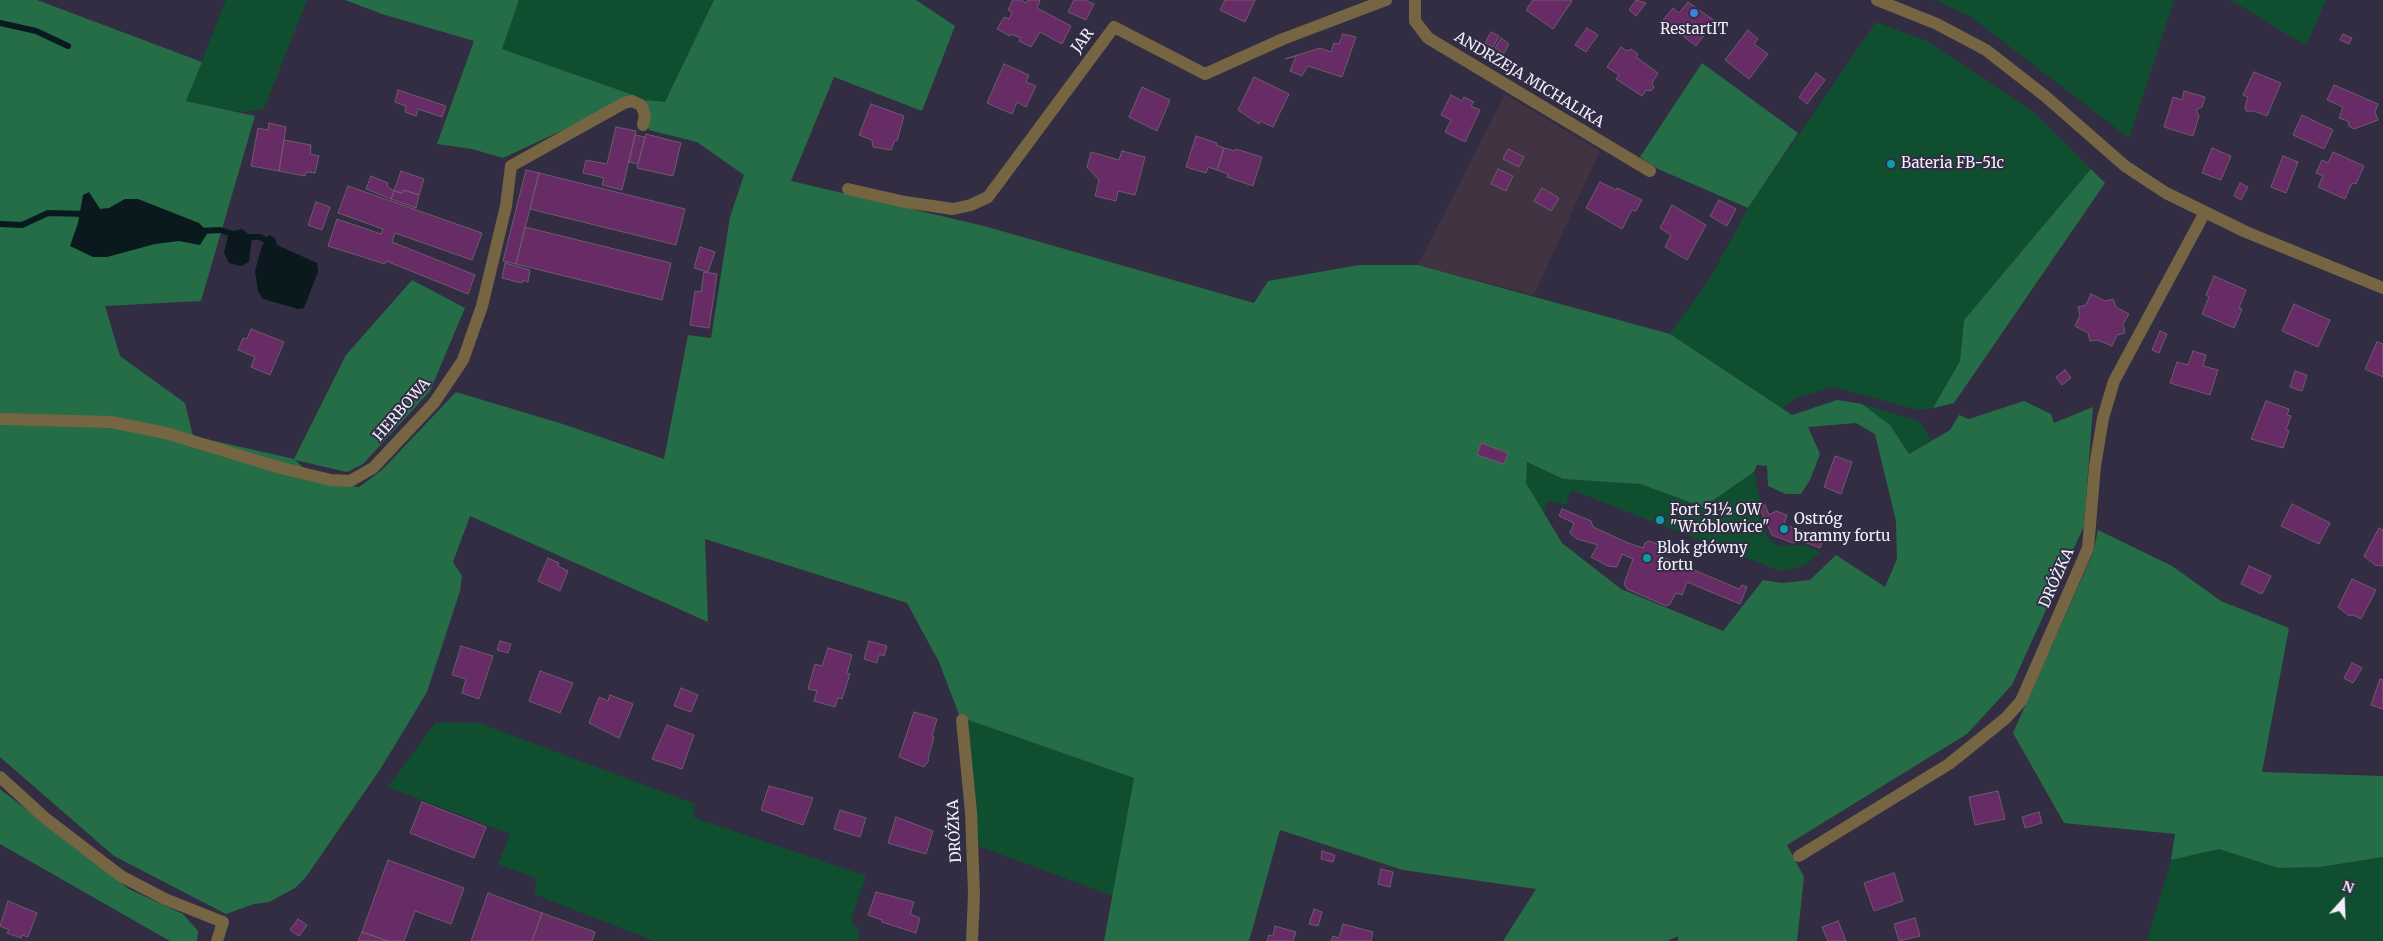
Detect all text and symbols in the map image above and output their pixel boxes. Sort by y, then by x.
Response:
marker: RestartIT [1688,7,1700,19]
place label: RestartIT [1660,21,1728,39]
street label: JAR [1068,25,1098,57]
street label: ANDRZEJA MICHALIKA [1451,28,1607,132]
place label: Bateria FB-51c [1901,155,2004,173]
marker: Bateria FB-51c [1885,158,1897,170]
street label: HERBOWA [370,375,434,445]
place label: Fort 51½ OW "Wróblowice" [1670,502,1770,537]
place label: Ostróg bramny fortu [1794,511,1891,546]
marker: Fort 51½ OW "Wróblowice" [1654,514,1666,526]
marker: Ostróg bramny fortu [1778,523,1790,535]
place label: Blok główny fortu [1657,540,1747,575]
street label: DRÓŻKA [2036,545,2078,611]
marker: Blok główny fortu [1641,552,1653,564]
street label: DRÓŻKA [944,799,966,863]
north arrow [2318,876,2368,926]
text: N [2340,877,2356,897]

